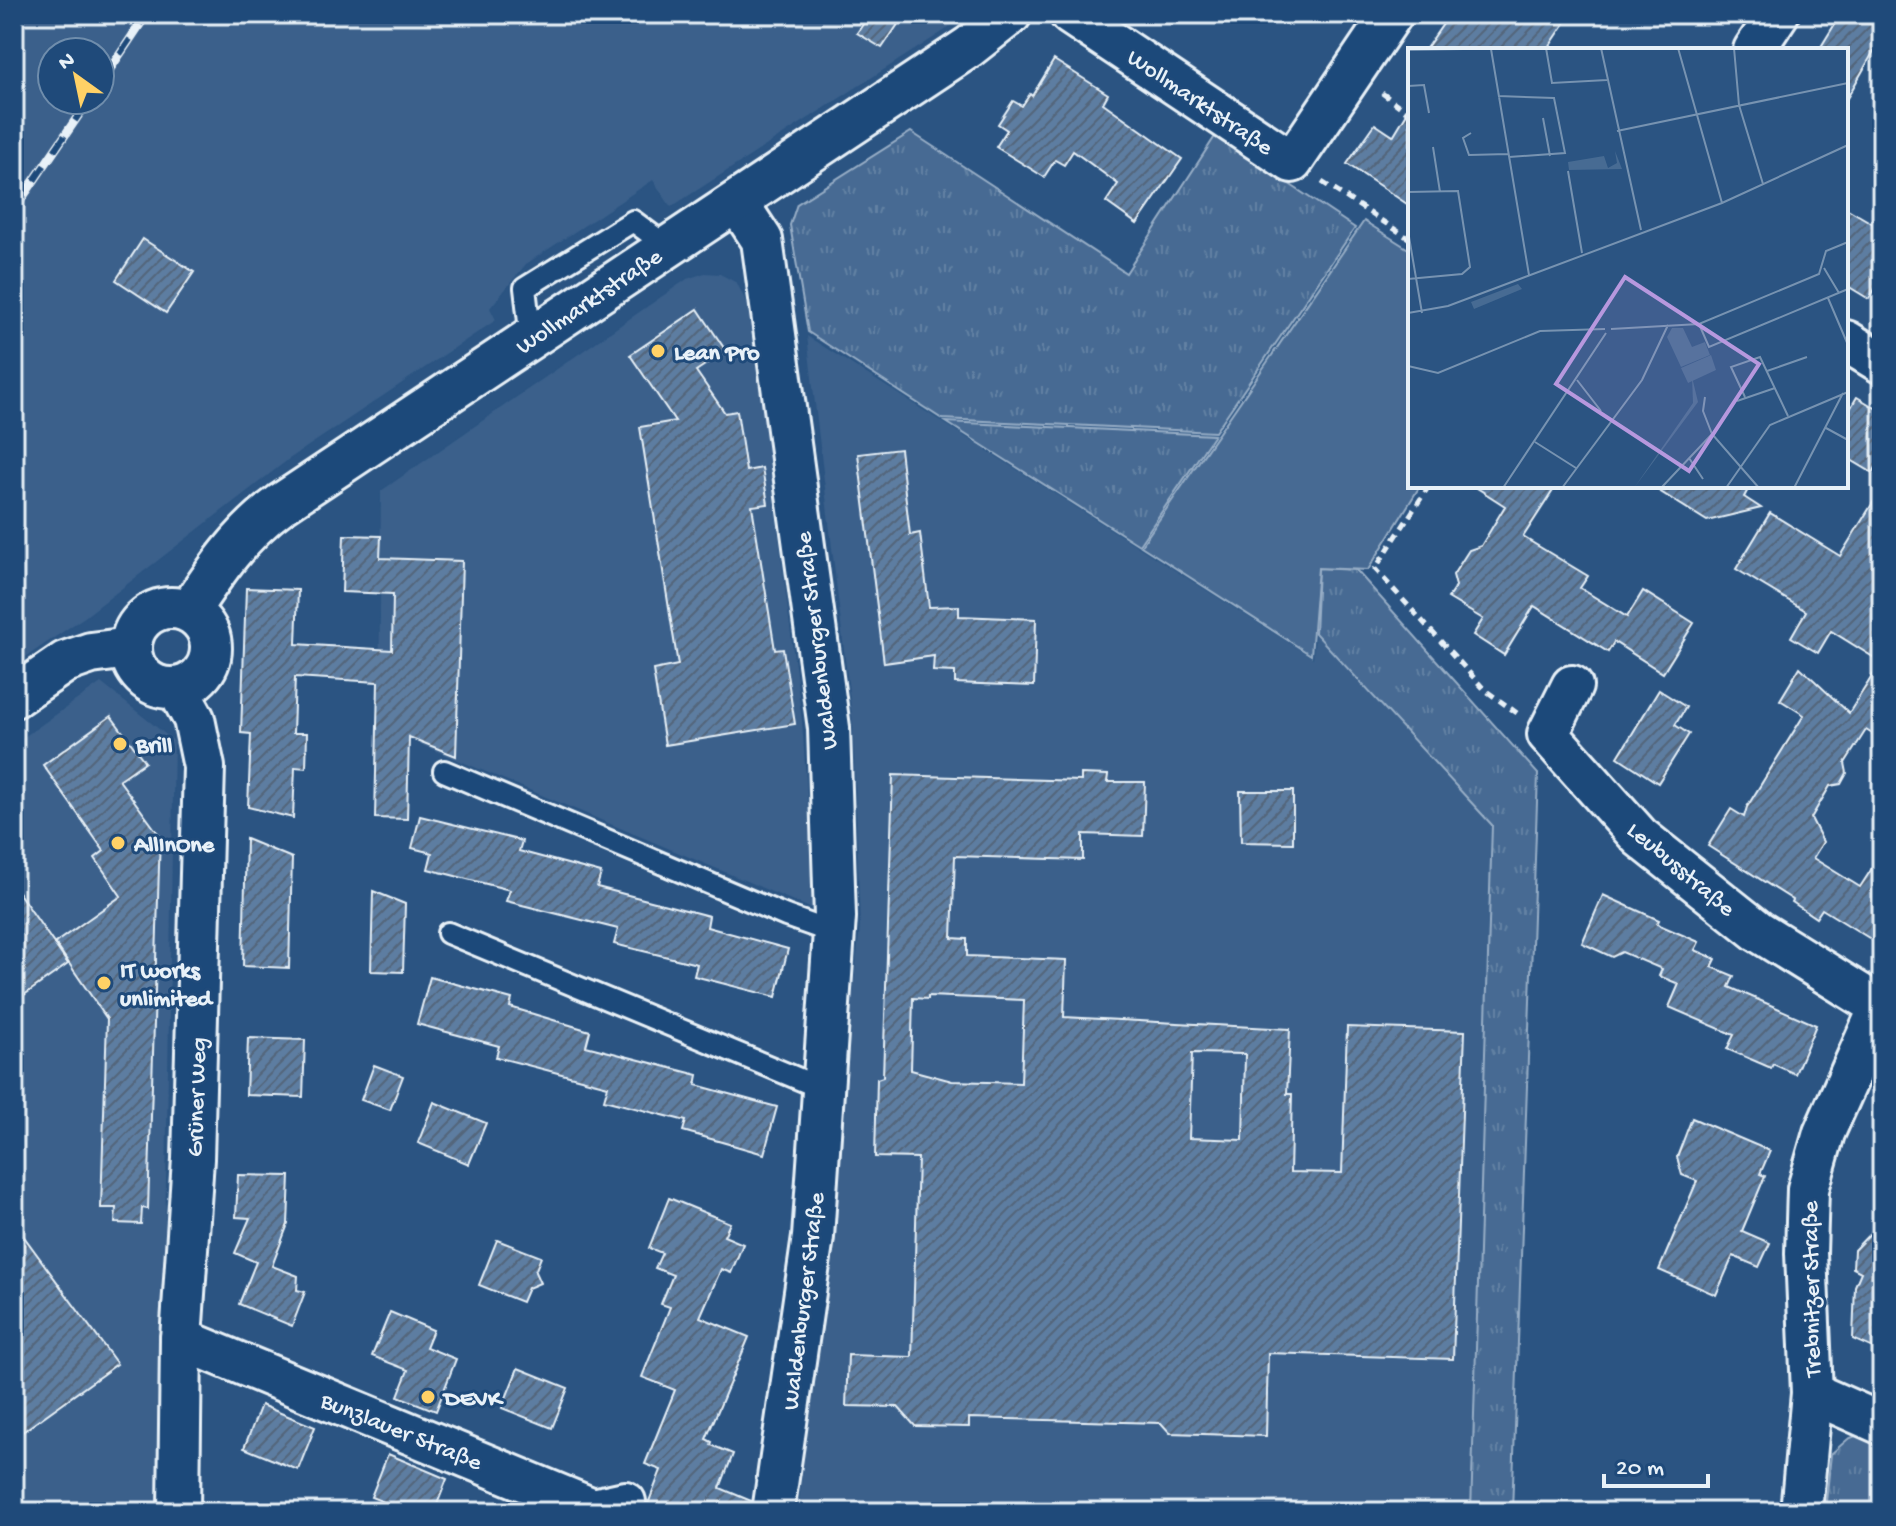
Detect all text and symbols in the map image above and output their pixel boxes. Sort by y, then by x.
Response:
north arrow [36,36,116,116]
street label: Wollmarktstraße [1120,44,1278,164]
text: N [54,48,80,77]
inset map [1408,48,1848,488]
street label: Wollmarktstraße [511,243,669,363]
place label: Lean Pro [674,340,760,369]
marker: Lean Pro [649,342,667,360]
street label: Waldenburger Straße [791,529,846,751]
place label: Brill [135,733,173,762]
marker: Brill [111,735,129,753]
street label: Leubusstraße [1620,817,1740,925]
place label: AllInOne [133,832,216,861]
marker: AllInOne [109,834,127,852]
place label: IT works unlimited [120,958,215,1015]
marker: IT works unlimited [95,974,113,992]
street label: Grüner Weg [182,1037,215,1157]
street label: Waldenburger Straße [778,1190,833,1412]
street label: Trebnitzer Straße [1797,1200,1830,1379]
place label: DEVK [442,1386,504,1415]
street label: Bunzlauer Straße [315,1387,486,1479]
marker: DEVK [419,1388,437,1406]
scale bar [1604,1438,1708,1488]
text: 20 m [1616,1455,1664,1484]

